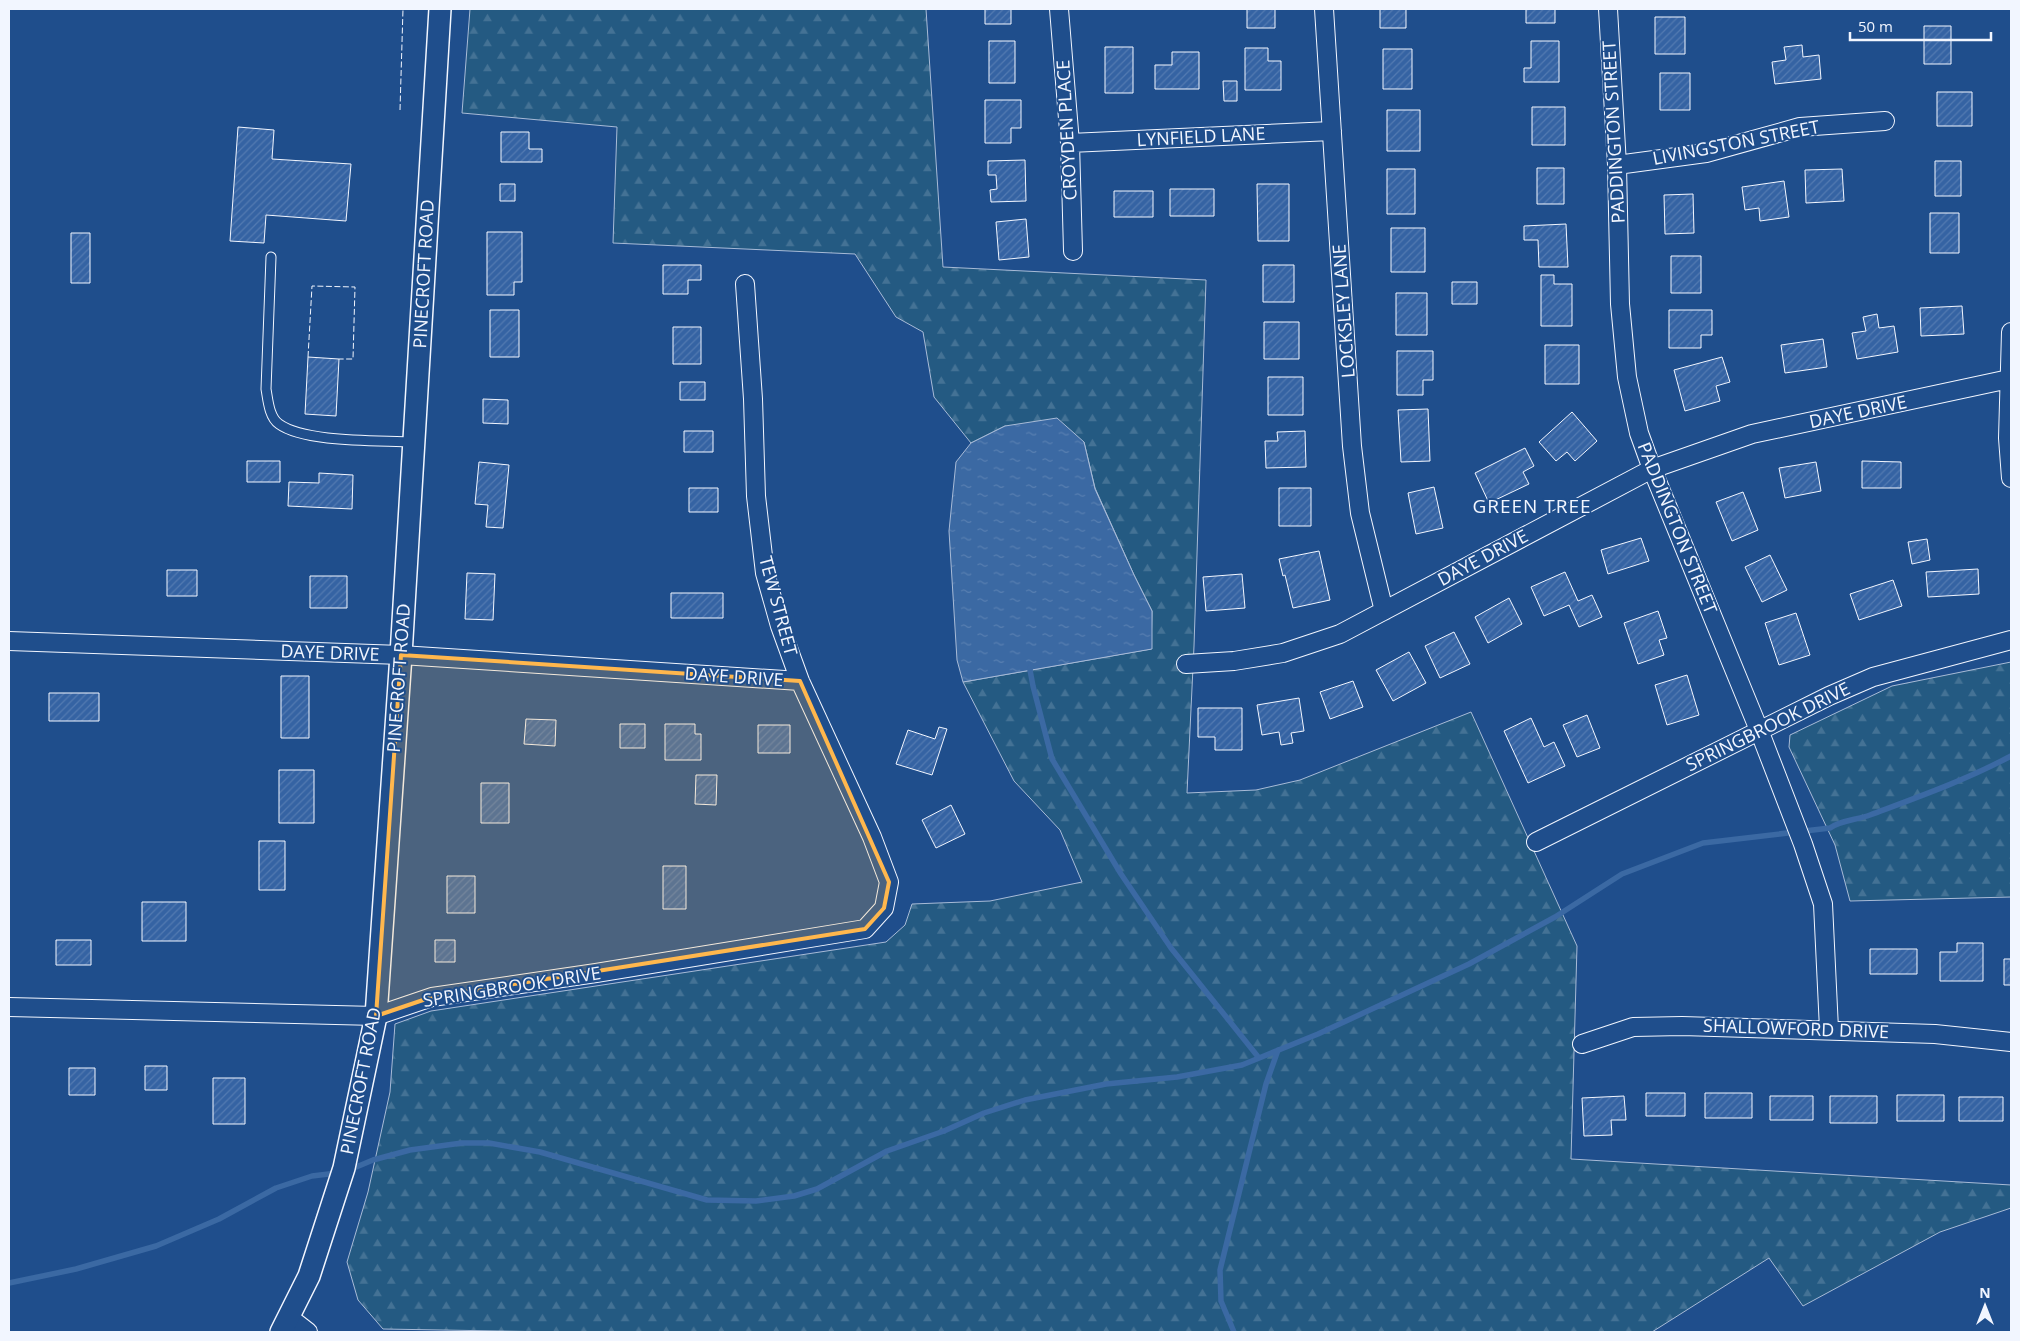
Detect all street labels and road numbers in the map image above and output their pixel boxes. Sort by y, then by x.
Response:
street label: PADDINGTON STREET [1596,40,1630,224]
street label: CROYDEN PLACE [1050,59,1082,201]
street label: LIVINGSTON STREET [1650,114,1821,170]
street label: LYNFIELD LANE [1136,121,1266,151]
street label: PINECROFT ROAD [407,199,439,349]
street label: LOCKSLEY LANE [1326,243,1360,379]
street label: DAYE DRIVE [1807,389,1909,433]
street label: PADDINGTON STREET [1633,438,1723,617]
street label: DAYE DRIVE [1433,523,1532,591]
street label: TEW STREET [754,553,804,658]
street label: PINECROFT ROAD [381,603,415,753]
street label: DAYE DRIVE [280,638,380,666]
street label: DAYE DRIVE [684,661,784,691]
street label: SPRINGBROOK DRIVE [1681,676,1854,776]
street label: SPRINGBROOK DRIVE [421,960,603,1012]
street label: PINECROFT ROAD [334,1005,386,1156]
street label: SHALLOWFORD DRIVE [1703,1013,1889,1043]

